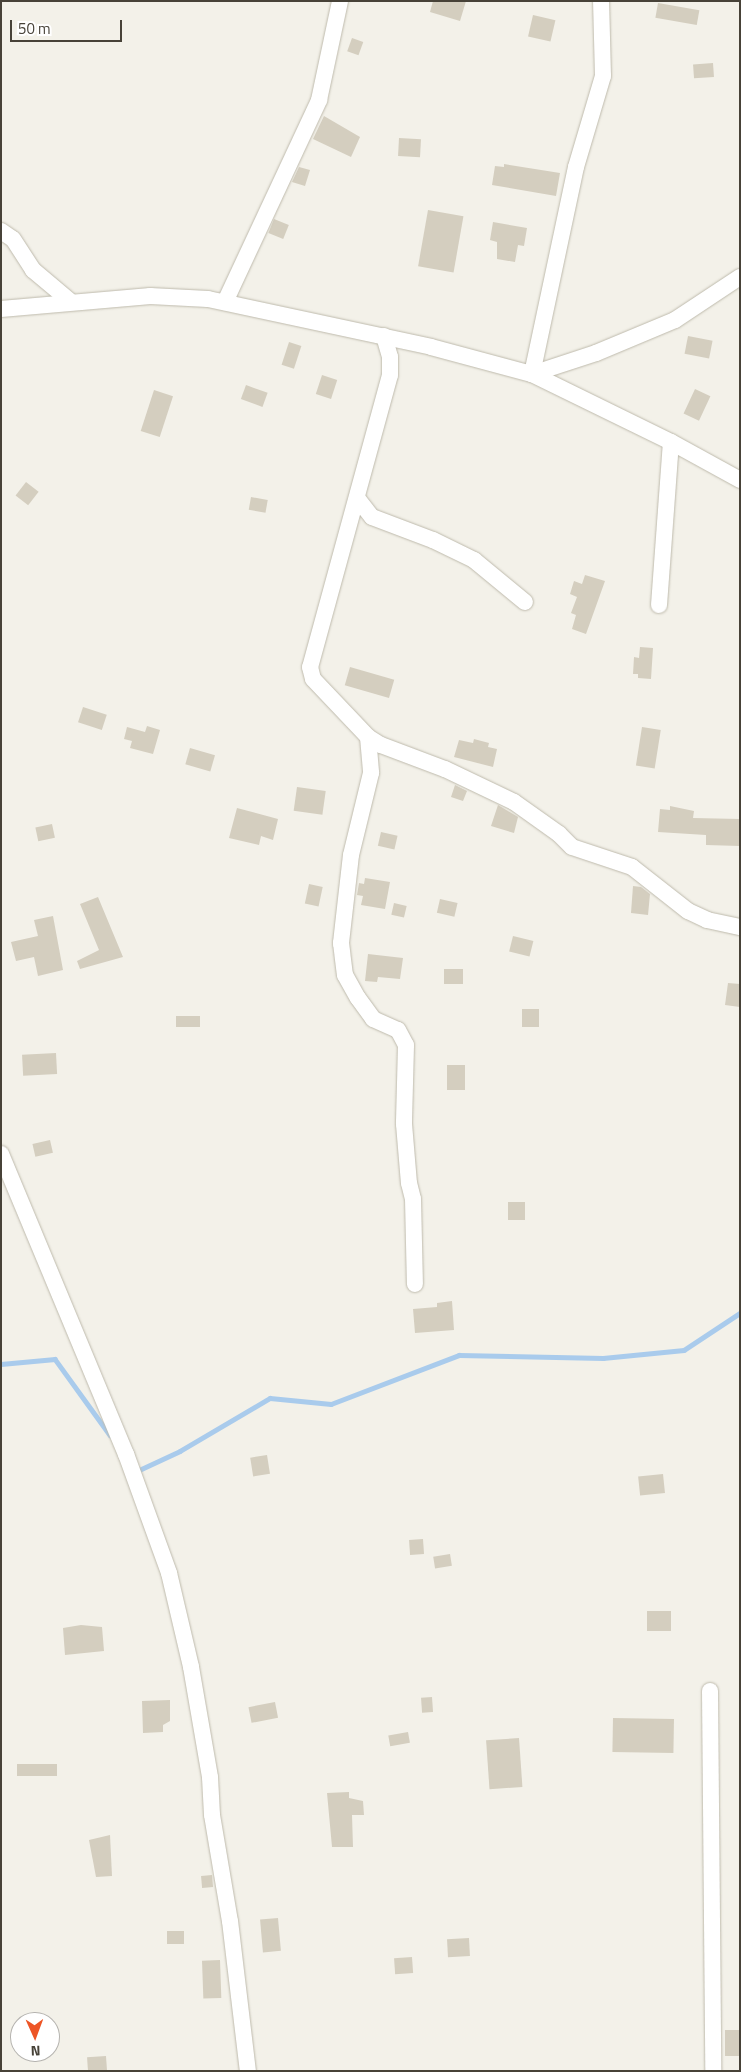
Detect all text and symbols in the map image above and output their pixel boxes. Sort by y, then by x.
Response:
scale bar [12,10,125,42]
text: 50 m [18,17,51,40]
north arrow [10,2012,60,2062]
text: N [30,2041,41,2062]

